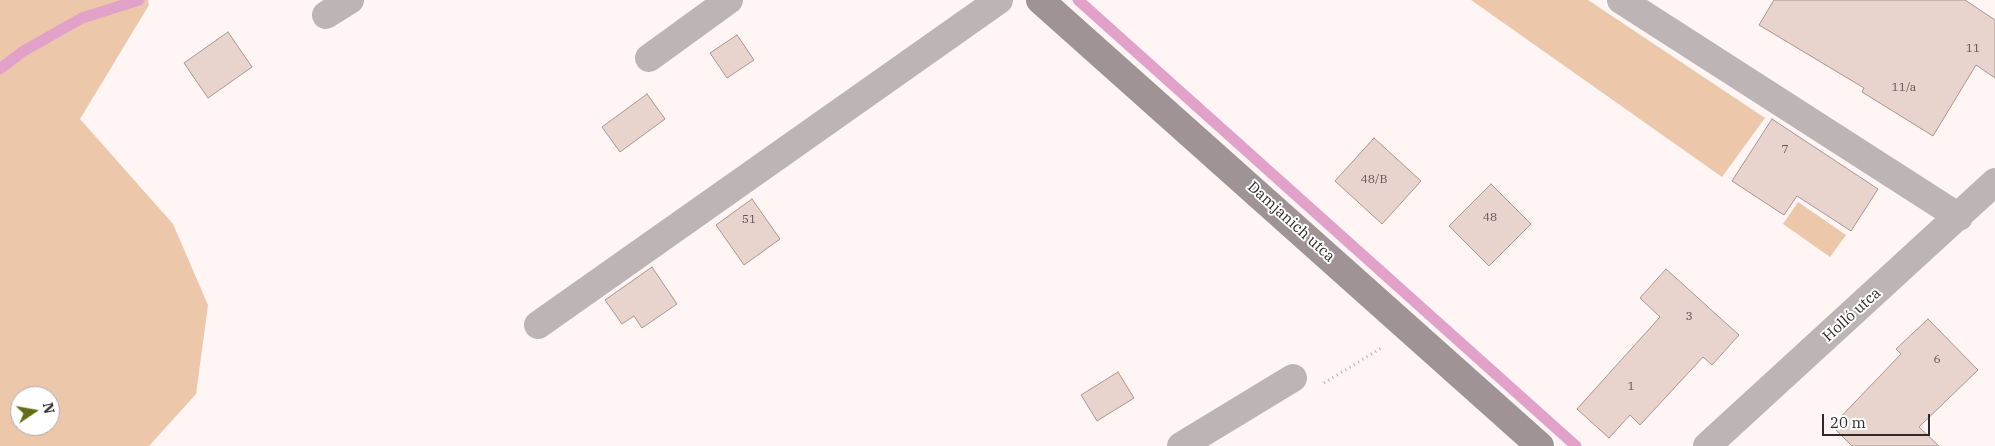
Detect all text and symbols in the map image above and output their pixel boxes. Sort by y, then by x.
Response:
house number: 11 [1966,42,1980,56]
house number: 11/a [1892,81,1916,95]
house number: 7 [1781,143,1789,157]
house number: 48/B [1361,173,1387,187]
street label: Damjanich utca [1244,178,1338,266]
house number: 48 [1483,211,1497,225]
house number: 51 [742,213,756,227]
street label: Holló utca [1819,284,1885,346]
house number: 3 [1685,310,1693,324]
house number: 6 [1933,353,1941,367]
house number: 1 [1627,380,1635,394]
north arrow [10,386,60,436]
text: N [39,401,59,415]
scale bar [1825,404,1932,436]
text: 20 m [1830,413,1866,432]

